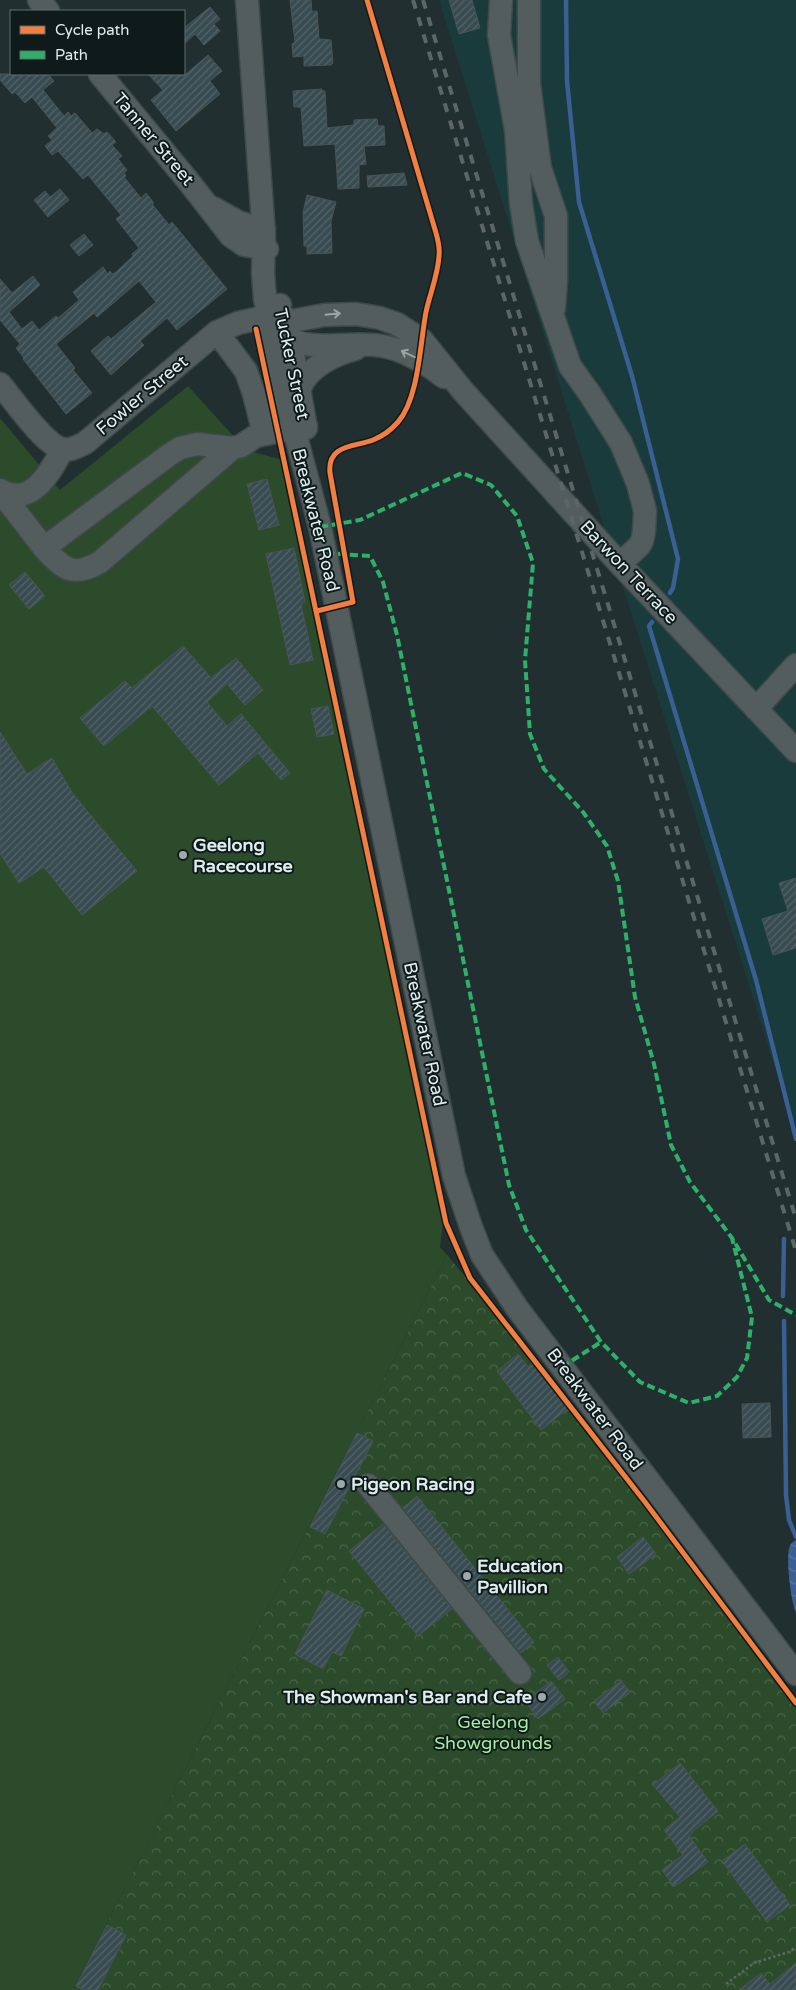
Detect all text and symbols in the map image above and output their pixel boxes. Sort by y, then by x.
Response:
legend [10,10,185,75]
text: Cycle path [55,21,129,39]
text: Path [55,46,88,64]
street label: Tanner Street [109,88,199,190]
street label: Tucker Street [269,306,315,422]
one-way arrow [325,309,341,319]
one-way arrow [401,349,416,359]
street label: Fowler Street [92,350,192,440]
street label: Breakwater Road [288,446,344,594]
street label: Barwon Terrace [575,516,683,628]
place label: Geelong Racecourse [193,834,293,877]
marker: Geelong Racecourse [177,849,189,861]
street label: Breakwater Road [399,960,451,1108]
street label: Breakwater Road [542,1344,648,1474]
place label: Pigeon Racing [351,1473,475,1495]
marker: Pigeon Racing [335,1478,347,1490]
place label: Education Pavillion [477,1555,563,1598]
marker: Education Pavillion [461,1570,473,1582]
place label: The Showman's Bar and Cafe [282,1686,532,1708]
marker: The Showman's Bar and Cafe [536,1691,548,1703]
park label: Geelong Showgrounds [434,1711,552,1754]

